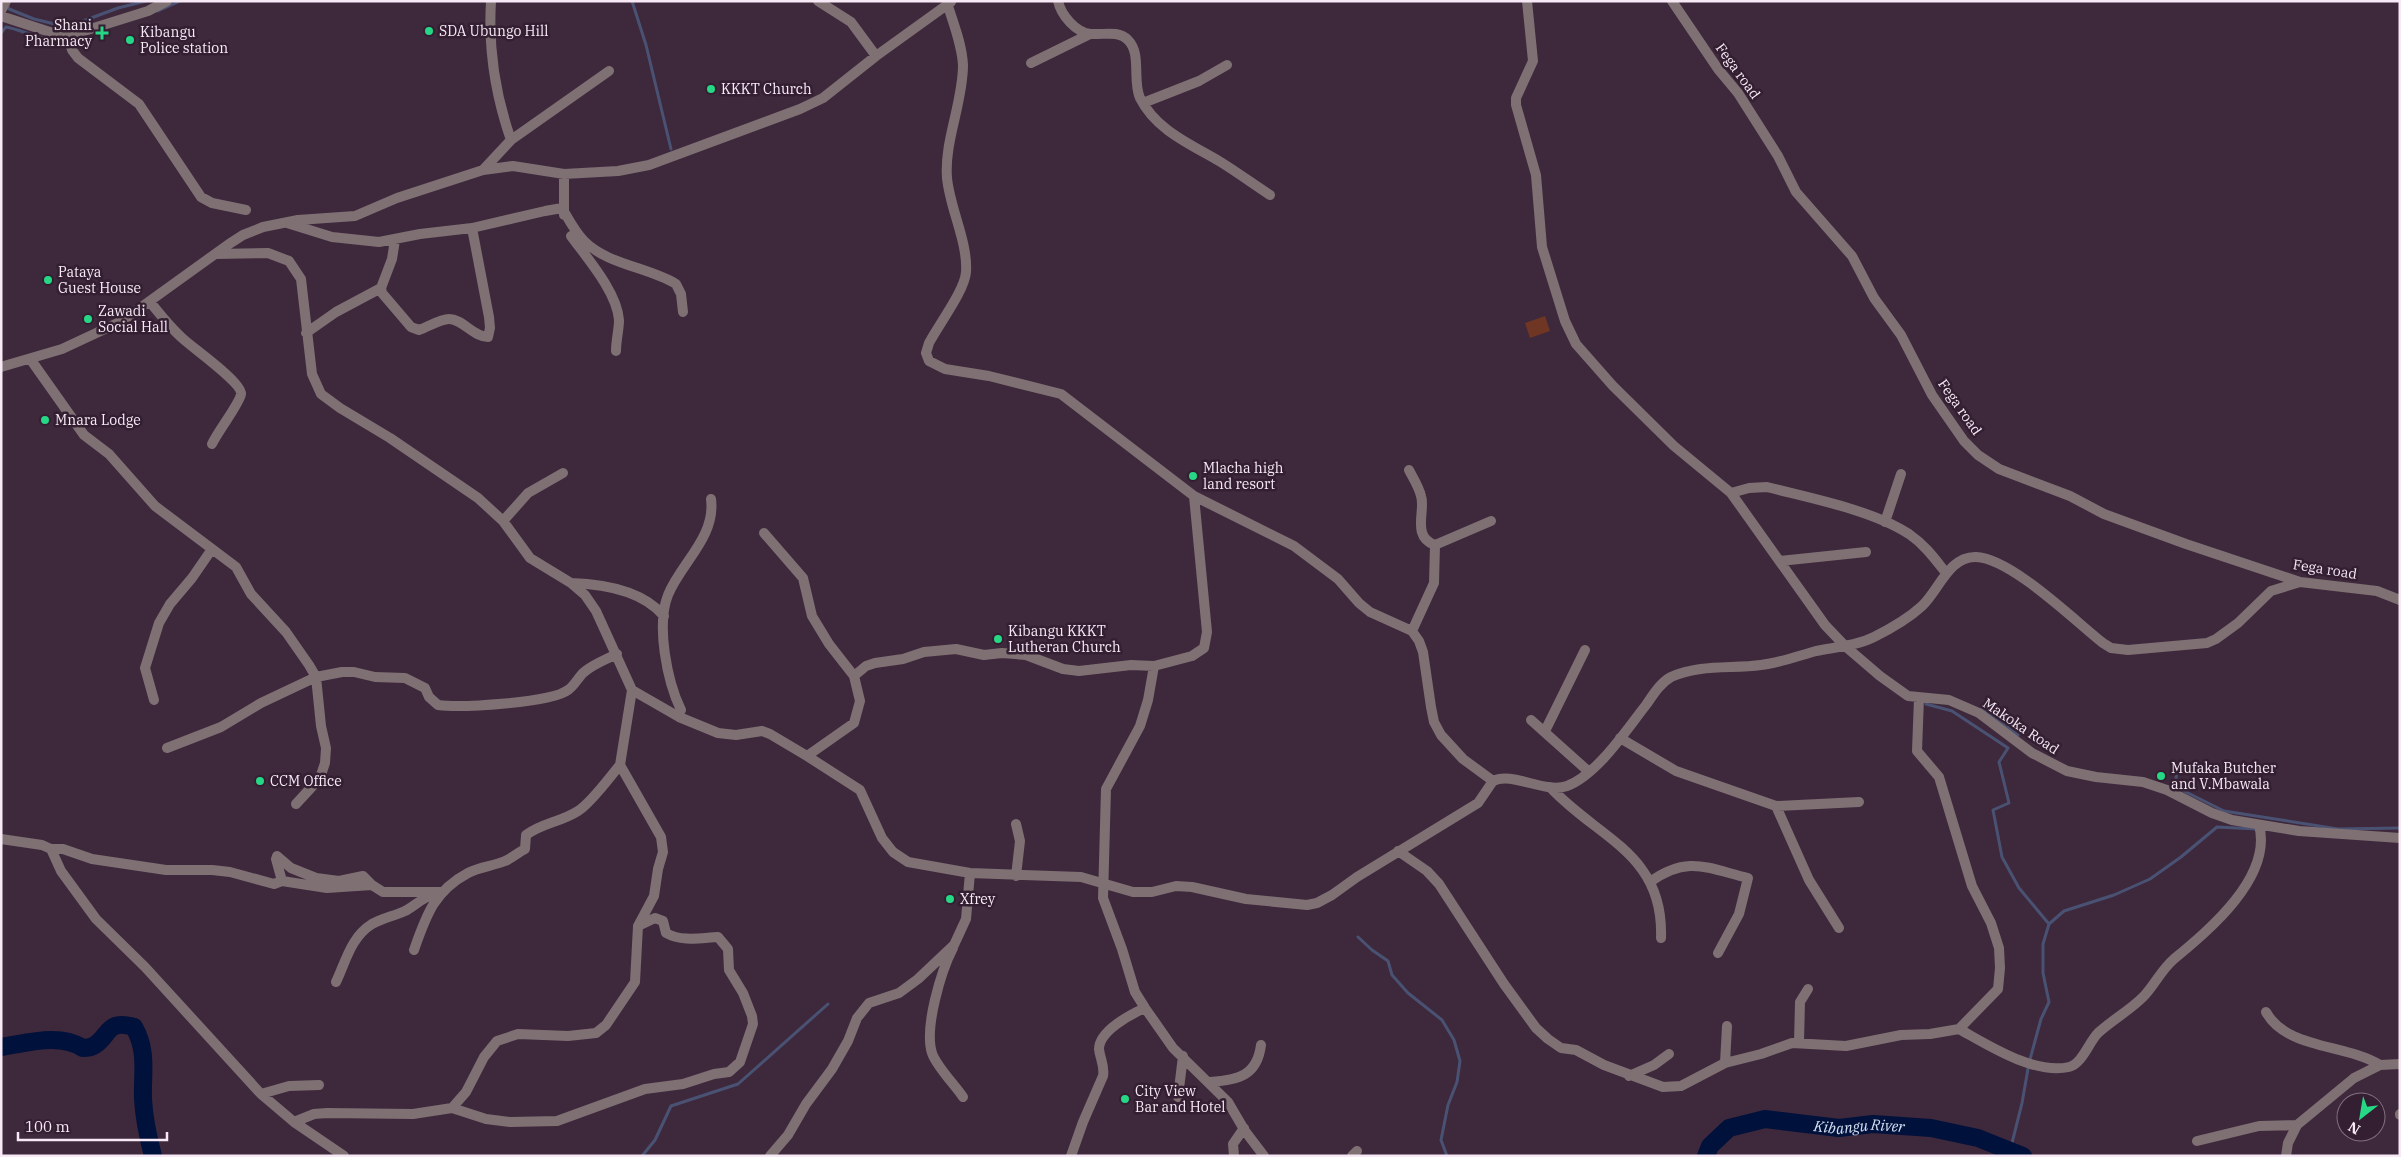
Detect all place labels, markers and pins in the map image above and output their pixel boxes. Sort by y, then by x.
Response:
place label: Shani Pharmacy [25,16,93,50]
place label: SDA Ubungo Hill [439,22,548,40]
place label: Kibangu Police station [140,23,228,57]
marker: SDA Ubungo Hill [423,25,435,37]
marker: Shani Pharmacy [96,27,108,39]
marker: Kibangu Police station [124,34,136,46]
place label: KKKT Church [721,80,812,98]
marker: KKKT Church [705,83,717,95]
place label: Pataya Guest House [58,263,141,297]
marker: Pataya Guest House [42,274,54,286]
place label: Zawadi Social Hall [98,302,168,336]
marker: Zawadi Social Hall [82,313,94,325]
place label: Mnara Lodge [55,411,141,429]
marker: Mnara Lodge [39,414,51,426]
place label: Mlacha high land resort [1203,459,1284,493]
marker: Mlacha high land resort [1187,470,1199,482]
place label: Kibangu KKKT Lutheran Church [1008,622,1121,656]
marker: Kibangu KKKT Lutheran Church [992,633,1004,645]
place label: Mufaka Butcher and V.Mbawala [2171,759,2277,793]
marker: Mufaka Butcher and V.Mbawala [2155,770,2167,782]
place label: CCM Office [270,772,342,790]
marker: CCM Office [254,775,266,787]
place label: Xfrey [960,890,996,908]
marker: Xfrey [944,893,956,905]
place label: City View Bar and Hotel [1135,1082,1225,1116]
marker: City View Bar and Hotel [1119,1093,1131,1105]

